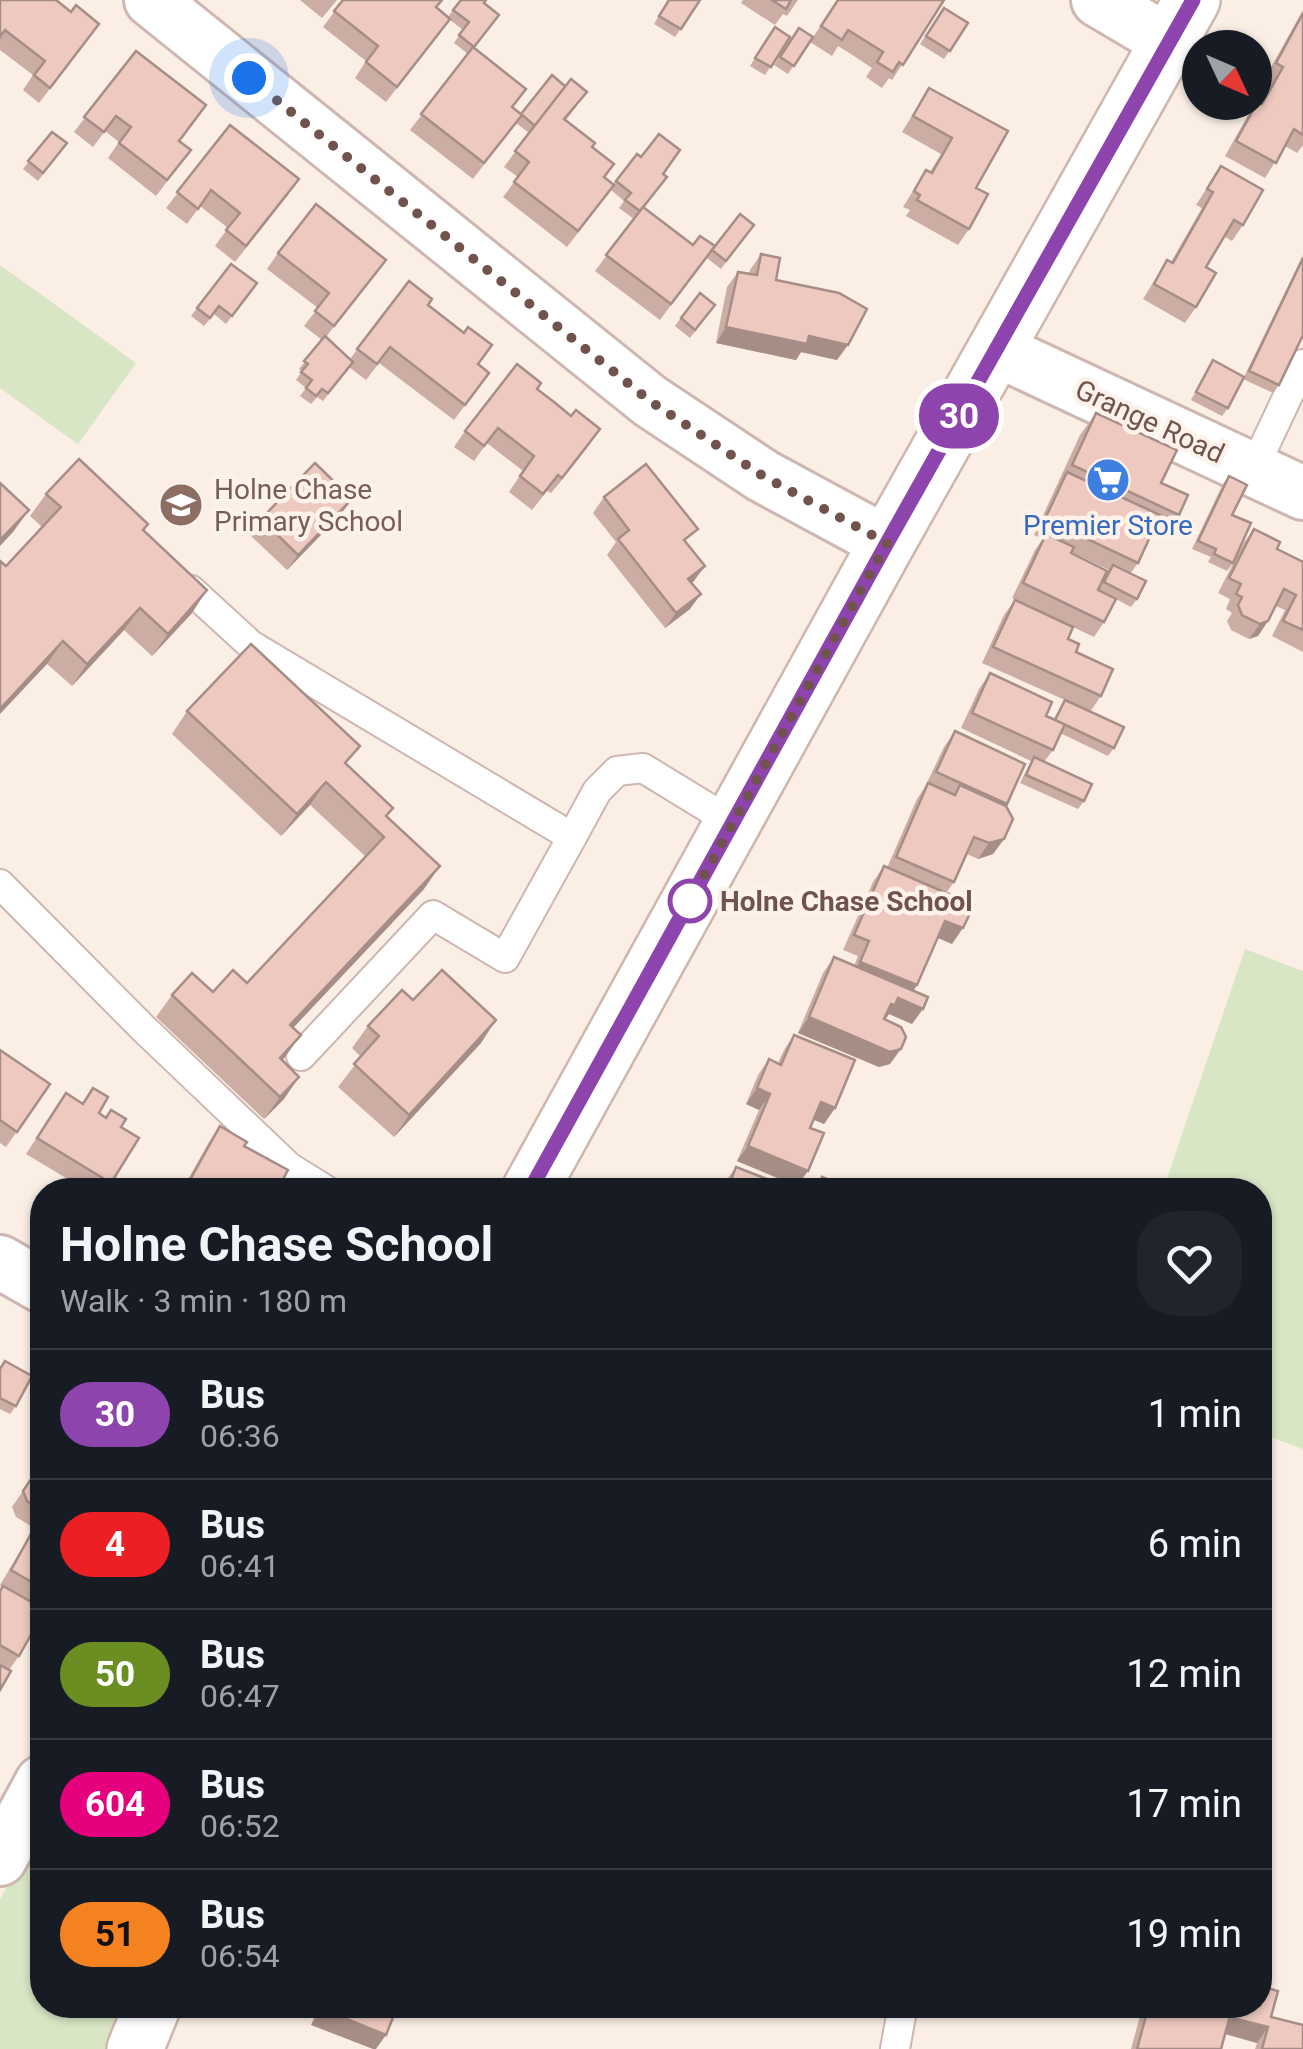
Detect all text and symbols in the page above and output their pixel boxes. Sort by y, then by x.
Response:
north arrow [1182,30,1272,120]
map controls [1182,30,1272,120]
your location [224,53,274,103]
street label: Grange Road [1070,373,1229,470]
line badge: 30 [914,384,1004,448]
text: 30 [939,396,979,437]
supermarket icon: Premier Store [1085,457,1131,503]
place label: Holne Chase Primary School [214,473,403,538]
school or university icon: Holne Chase Primary School [158,482,204,528]
place label: Premier Store [1023,509,1193,542]
marker: Holne Chase School [669,880,711,922]
place label: Holne Chase School [720,885,973,918]
button: heart [1137,1211,1242,1316]
text: Holne Chase School [60,1216,493,1273]
text: Walk · 3 min · 180 m [60,1282,347,1320]
text: Bus [200,1373,265,1417]
text: 1 min [1148,1392,1242,1436]
text: 30 [95,1394,135,1435]
text: 06:36 [200,1417,280,1455]
text: Bus [200,1503,265,1547]
text: 6 min [1148,1522,1242,1566]
text: 4 [105,1524,125,1565]
text: 06:41 [200,1547,280,1585]
text: Bus [200,1633,265,1677]
text: 12 min [1126,1652,1242,1696]
text: 50 [95,1654,135,1695]
text: 06:47 [200,1677,280,1715]
text: Bus [200,1763,265,1807]
text: 17 min [1126,1782,1242,1826]
text: 604 [85,1784,145,1825]
text: 06:52 [200,1807,280,1845]
text: Bus [200,1893,265,1937]
text: 19 min [1126,1912,1242,1956]
text: 51 [95,1914,135,1955]
text: 06:54 [200,1937,280,1975]

